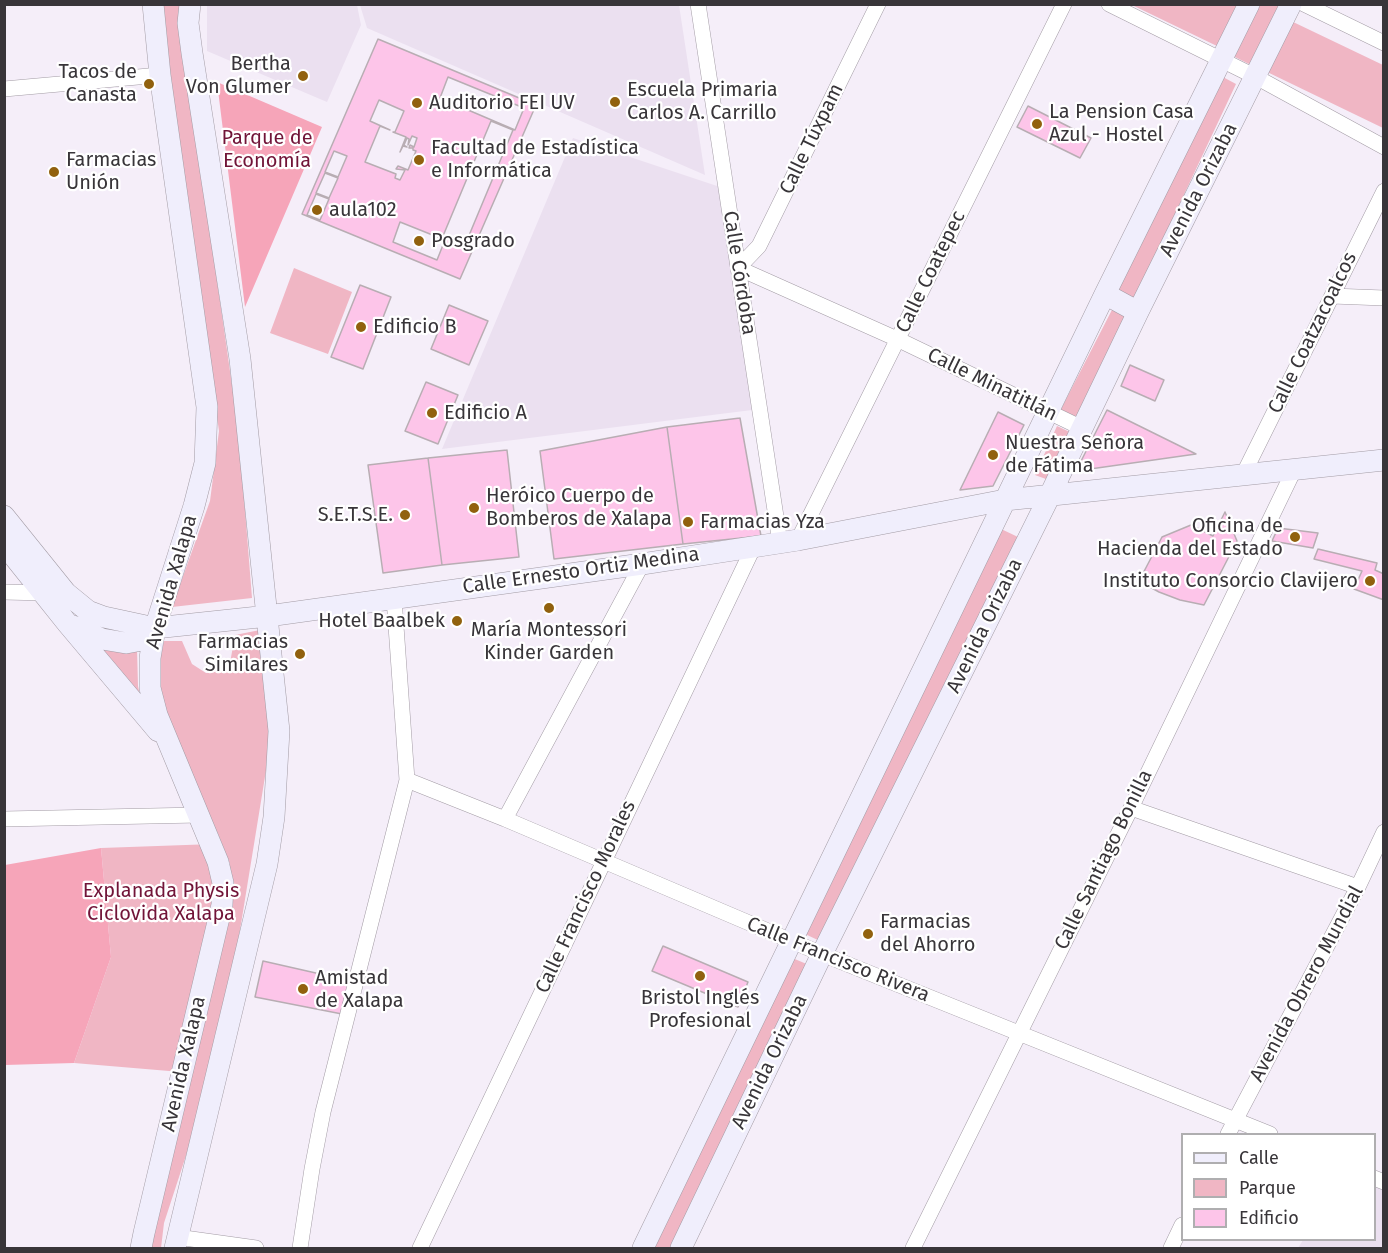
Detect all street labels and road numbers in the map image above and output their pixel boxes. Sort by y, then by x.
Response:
street label: Calle Túxpam [775,80,849,198]
street label: Avenida Orizaba [1155,119,1243,261]
street label: Calle Coatepec [891,207,971,337]
street label: Calle Córdoba [717,209,761,337]
street label: Calle Coatzacoalcos [1264,248,1362,418]
street label: Calle Minatitlán [923,343,1061,427]
street label: Avenida Xalapa [141,512,203,652]
street label: Calle Ernesto Ortiz Medina [461,543,701,599]
street label: Avenida Orizaba [942,555,1028,697]
street label: Calle Santiago Bonilla [1050,766,1158,954]
street label: Calle Francisco Morales [531,797,641,997]
street label: Avenida Obrero Mundial [1245,882,1369,1086]
street label: Calle Francisco Rivera [743,912,933,1008]
street label: Avenida Orizaba [727,991,813,1133]
street label: Avenida Xalapa [157,994,211,1134]

